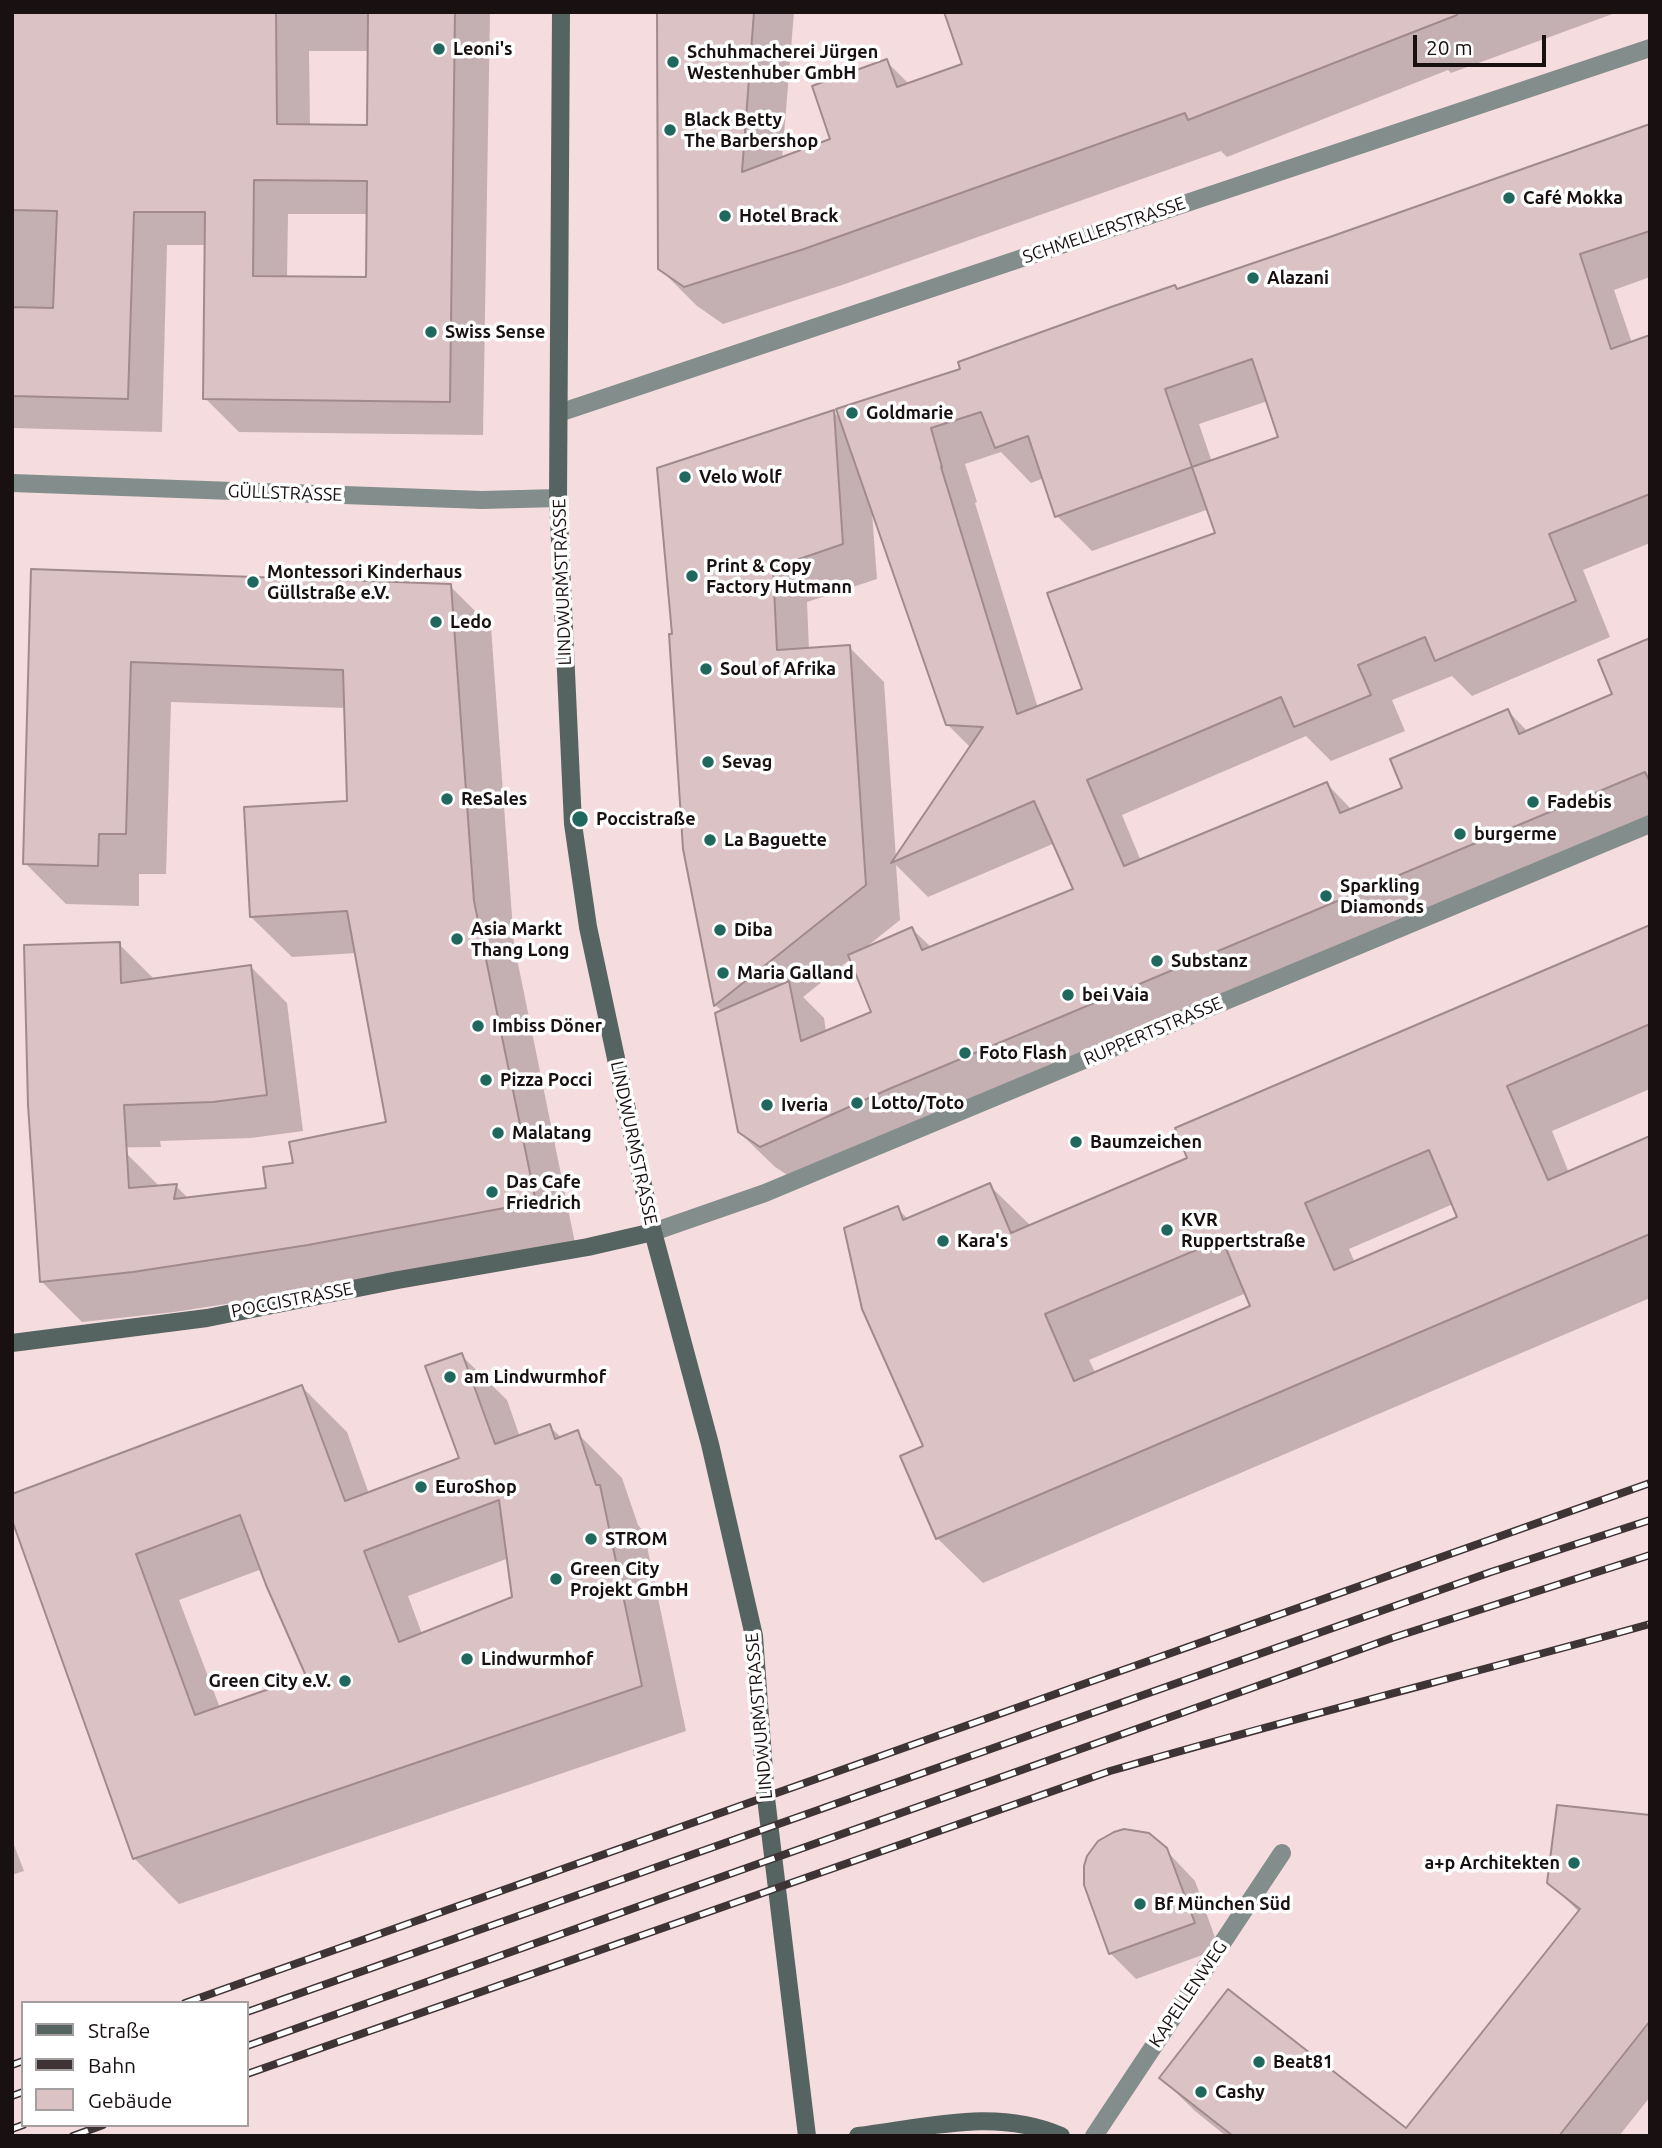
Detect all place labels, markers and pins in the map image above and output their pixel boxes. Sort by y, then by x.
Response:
place label: Leoni's [453,38,513,60]
marker: Leoni's [431,41,447,57]
place label: Schuhmacherei Jürgen Westenhuber GmbH [687,41,878,84]
marker: Schuhmacherei Jürgen Westenhuber GmbH [665,54,681,70]
place label: Black Betty The Barbershop [684,109,818,152]
marker: Black Betty The Barbershop [662,122,678,138]
place label: Café Mokka [1523,187,1623,209]
marker: Café Mokka [1501,190,1517,206]
place label: Hotel Brack [739,205,838,227]
marker: Hotel Brack [717,208,733,224]
place label: Alazani [1267,267,1329,289]
marker: Alazani [1245,270,1261,286]
place label: Swiss Sense [445,321,545,343]
marker: Swiss Sense [423,324,439,340]
place label: Goldmarie [866,402,954,424]
marker: Goldmarie [844,405,860,421]
place label: Velo Wolf [699,466,782,488]
marker: Velo Wolf [677,469,693,485]
place label: Print & Copy Factory Hutmann [706,555,852,598]
place label: Montessori Kinderhaus Güllstraße e.V. [267,561,462,604]
marker: Print & Copy Factory Hutmann [684,568,700,584]
marker: Montessori Kinderhaus Güllstraße e.V. [245,574,261,590]
place label: Ledo [450,611,492,633]
marker: Ledo [428,614,444,630]
place label: Soul of Afrika [720,658,836,680]
marker: Soul of Afrika [698,661,714,677]
place label: Sevag [722,751,772,773]
marker: Sevag [700,754,716,770]
place label: ReSales [461,788,527,810]
marker: ReSales [439,791,455,807]
place label: Fadebis [1547,791,1612,813]
marker: Fadebis [1525,794,1541,810]
place label: Poccistraße [596,808,696,830]
marker: Poccistraße [570,809,590,829]
place label: burgerme [1474,823,1557,845]
marker: burgerme [1452,826,1468,842]
place label: La Baguette [724,829,827,851]
marker: La Baguette [702,832,718,848]
place label: Sparkling Diamonds [1340,875,1424,917]
marker: Sparkling Diamonds [1318,888,1334,904]
place label: Asia Markt Thang Long [471,918,569,960]
place label: Diba [734,919,773,941]
marker: Diba [712,922,728,938]
marker: Asia Markt Thang Long [449,931,465,947]
place label: Substanz [1171,950,1248,972]
marker: Substanz [1149,953,1165,969]
place label: Maria Galland [737,962,854,984]
marker: Maria Galland [715,965,731,981]
place label: bei Vaia [1082,984,1149,1006]
marker: bei Vaia [1060,987,1076,1003]
place label: Imbiss Döner [492,1015,602,1037]
marker: Imbiss Döner [470,1018,486,1034]
place label: Foto Flash [979,1042,1067,1064]
marker: Foto Flash [957,1045,973,1061]
place label: Pizza Pocci [500,1069,592,1091]
marker: Pizza Pocci [478,1072,494,1088]
place label: Lotto/Toto [871,1092,964,1114]
place label: Iveria [781,1094,828,1116]
marker: Lotto/Toto [849,1095,865,1111]
marker: Iveria [759,1097,775,1113]
place label: Malatang [512,1122,592,1144]
marker: Malatang [490,1125,506,1141]
place label: Baumzeichen [1090,1131,1202,1153]
marker: Baumzeichen [1068,1134,1084,1150]
place label: Das Cafe Friedrich [506,1171,581,1214]
marker: Das Cafe Friedrich [484,1184,500,1200]
place label: KVR Ruppertstraße [1181,1209,1306,1252]
marker: KVR Ruppertstraße [1159,1222,1175,1238]
place label: Kara's [957,1230,1008,1252]
marker: Kara's [935,1233,951,1249]
place label: am Lindwurmhof [464,1366,606,1388]
marker: am Lindwurmhof [442,1369,458,1385]
place label: EuroShop [435,1476,517,1498]
marker: EuroShop [413,1479,429,1495]
place label: STROM [605,1528,667,1550]
marker: STROM [583,1531,599,1547]
place label: Green City Projekt GmbH [570,1558,689,1600]
marker: Green City Projekt GmbH [548,1571,564,1587]
place label: Lindwurmhof [481,1648,594,1670]
marker: Lindwurmhof [459,1651,475,1667]
place label: Green City e.V. [208,1670,331,1692]
marker: Green City e.V. [337,1673,353,1689]
place label: a+p Architekten [1425,1852,1560,1874]
marker: a+p Architekten [1566,1855,1582,1871]
place label: Bf München Süd [1154,1893,1291,1915]
marker: Bf München Süd [1132,1896,1148,1912]
place label: Beat81 [1273,2051,1333,2073]
marker: Beat81 [1251,2054,1267,2070]
place label: Cashy [1215,2081,1265,2103]
marker: Cashy [1193,2084,1209,2100]

